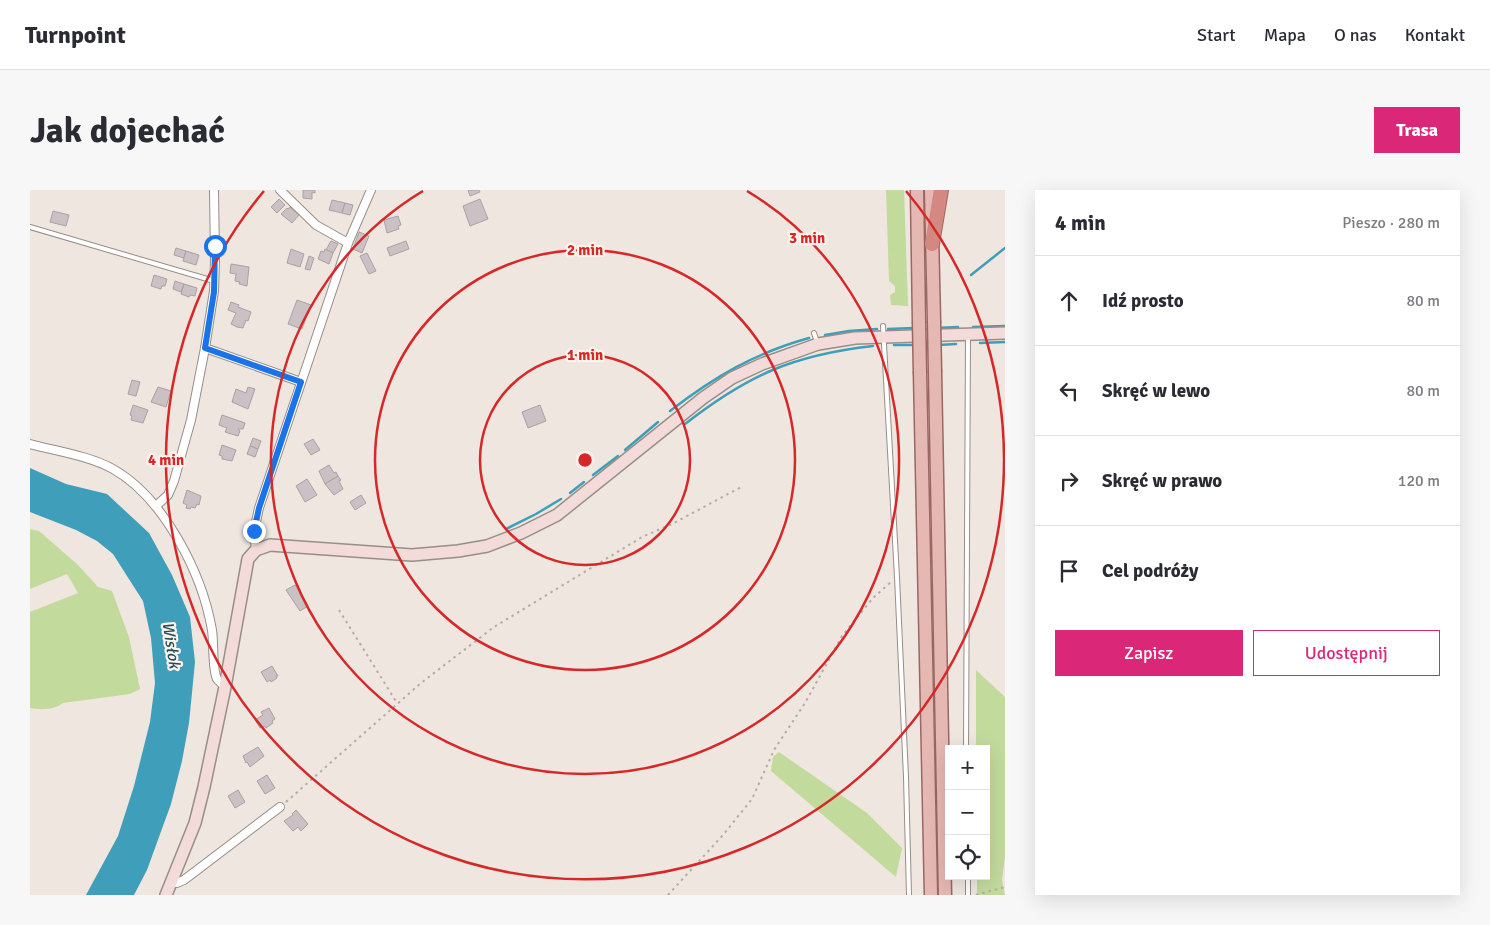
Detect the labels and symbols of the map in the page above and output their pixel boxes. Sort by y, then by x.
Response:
text: 3 min [789,229,825,247]
route start [204,235,227,258]
text: 2 min [567,241,603,259]
text: 1 min [567,346,603,364]
text: 4 min [148,451,184,469]
centre of rings [576,451,594,469]
route end [243,520,266,543]
water label: Wisłok [157,620,185,672]

